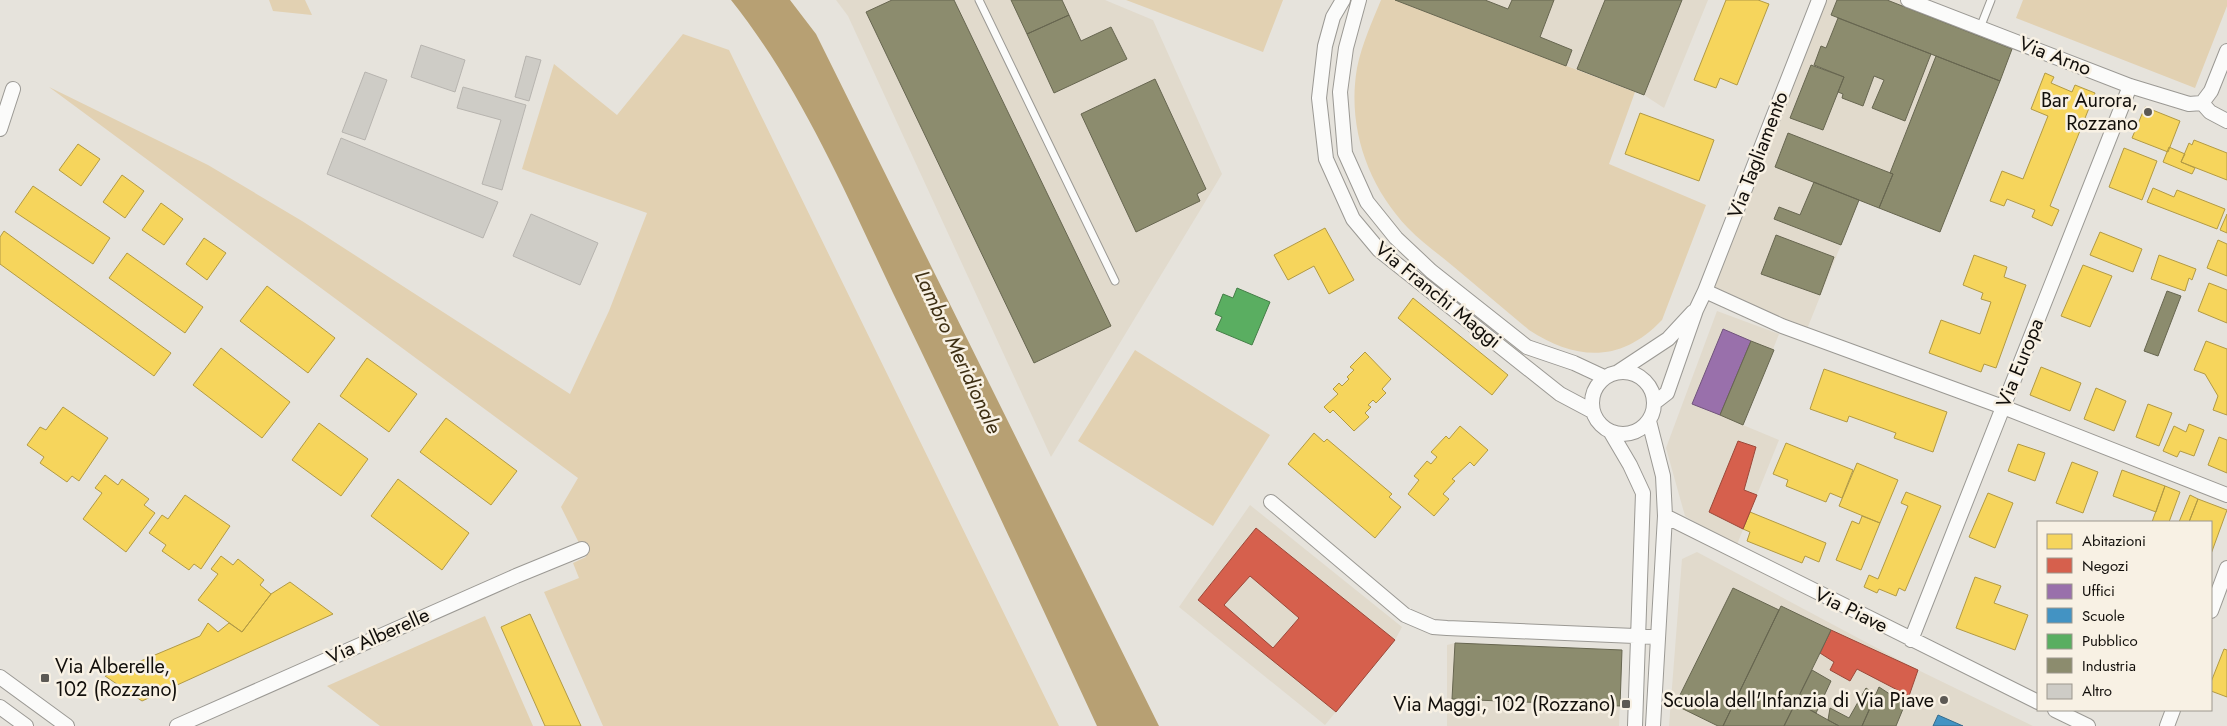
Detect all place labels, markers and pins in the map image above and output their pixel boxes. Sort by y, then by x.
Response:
place label: Bar Aurora, Rozzano [2041,86,2138,138]
marker: Bar Aurora, Rozzano [2142,106,2154,118]
place label: Via Alberelle, 102 (Rozzano) [55,652,178,704]
marker: Via Alberelle, 102 (Rozzano) [39,672,51,684]
place label: Scuola dell'Infanzia di Via Piave [1663,686,1934,715]
place label: Via Maggi, 102 (Rozzano) [1393,690,1616,719]
marker: Scuola dell'Infanzia di Via Piave [1938,694,1950,706]
marker: Via Maggi, 102 (Rozzano) [1620,698,1632,710]

